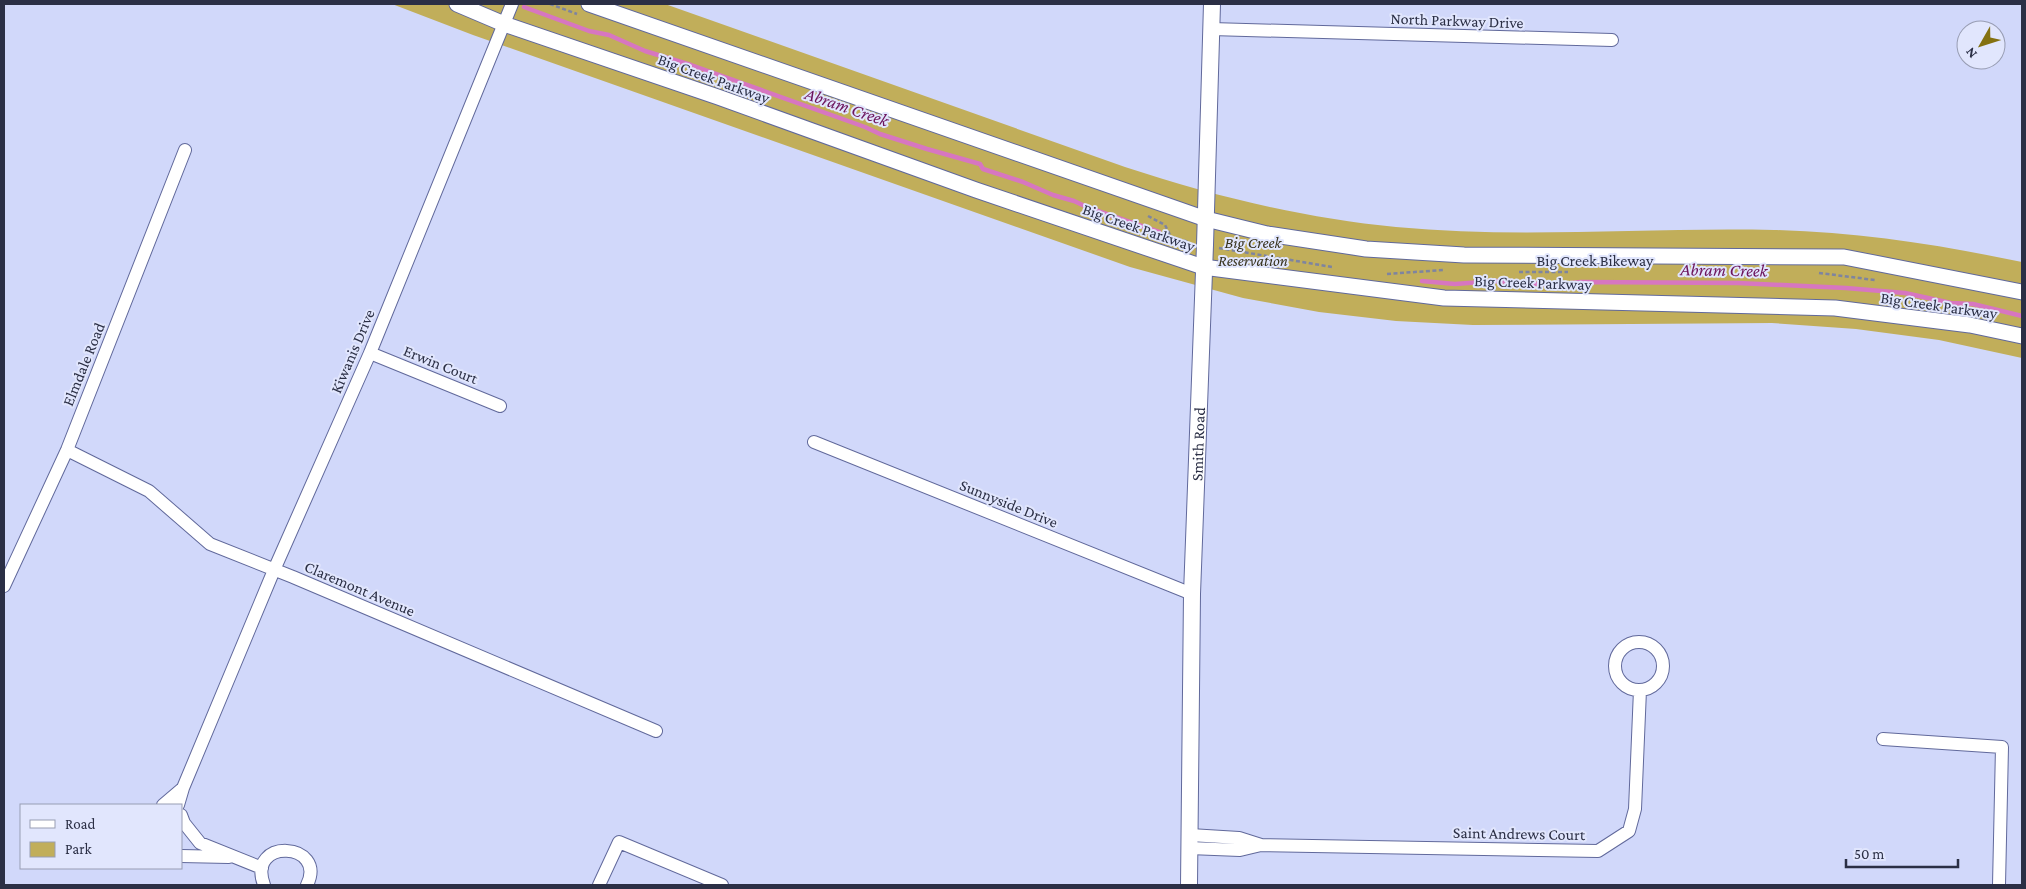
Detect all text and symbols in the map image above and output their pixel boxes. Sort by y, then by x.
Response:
street label: North Parkway Drive [1390,10,1524,32]
north arrow [1956,20,2006,70]
text: N [1961,44,1980,62]
street label: Big Creek Parkway [655,50,773,108]
water label: Abram Creek [802,83,893,131]
street label: Big Creek Parkway [1080,200,1198,256]
park label: Big Creek Reservation [1218,234,1288,269]
street label: Big Creek Bikeway [1537,252,1654,270]
water label: Abram Creek [1679,259,1769,281]
street label: Big Creek Parkway [1474,272,1593,294]
street label: Big Creek Parkway [1879,289,1999,323]
street label: Kiwanis Drive [327,307,378,396]
street label: Elmdale Road [59,320,108,408]
street label: Erwin Court [401,342,481,387]
street label: Smith Road [1188,406,1208,481]
street label: Sunnyside Drive [957,476,1060,532]
street label: Claremont Avenue [302,558,418,619]
legend [20,804,182,869]
text: Road [65,816,96,832]
street label: Saint Andrews Court [1453,824,1586,843]
scale bar [1846,836,1958,868]
text: Park [65,841,92,857]
text: 50 m [1854,846,1884,862]

